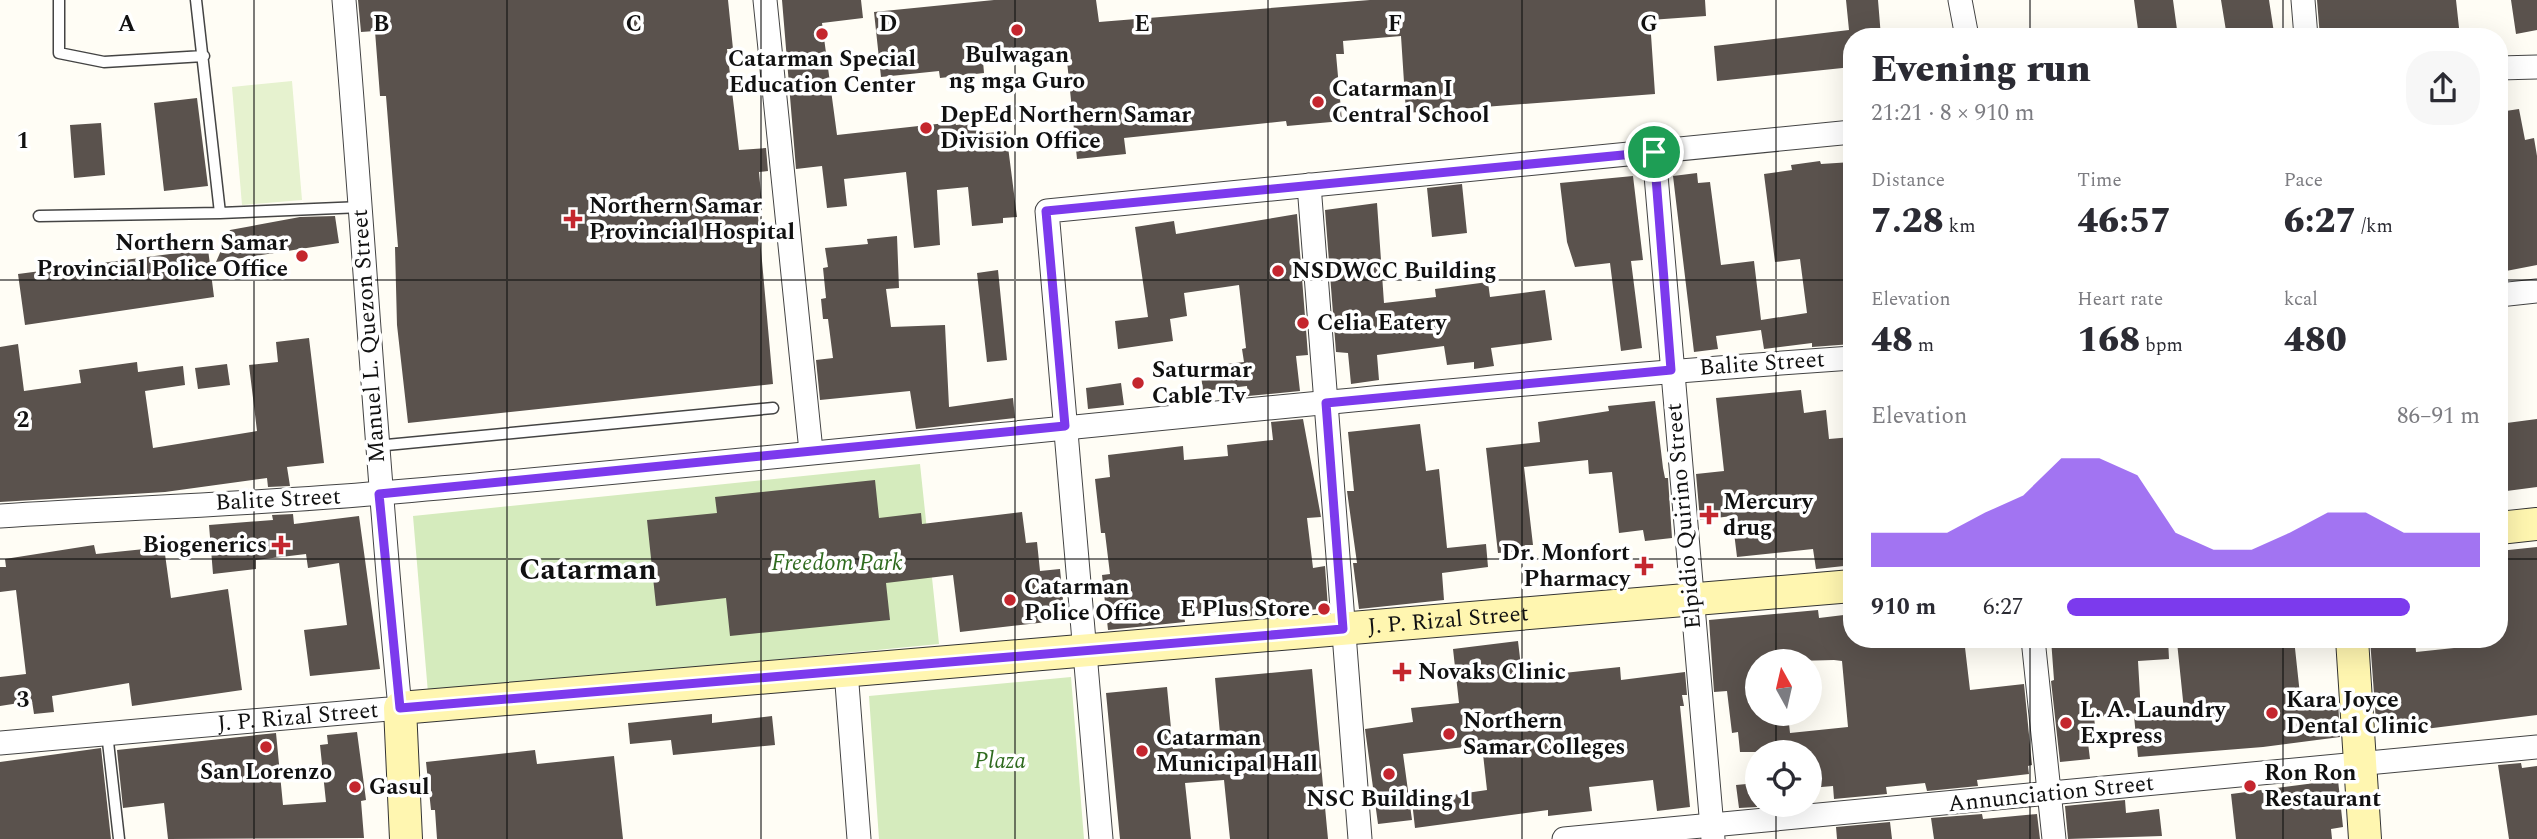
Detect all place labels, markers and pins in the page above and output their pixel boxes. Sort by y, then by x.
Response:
marker: Bulwagan ng mga Guro [1009,22,1025,38]
marker: Catarman Special Education Center [814,26,830,42]
place label: Bulwagan ng mga Guro [949,38,1085,99]
place label: Catarman Special Education Center [728,42,916,103]
place label: Catarman I Central School [1332,72,1490,133]
marker: Catarman I Central School [1310,94,1326,110]
place label: DepEd Northern Samar Division Office [940,98,1191,159]
marker: DepEd Northern Samar Division Office [918,120,934,136]
pin [1624,122,1684,182]
place label: Northern Samar Provincial Hospital [589,189,795,250]
marker: Northern Samar Provincial Hospital [563,209,583,229]
place label: Northern Samar Provincial Police Office [37,226,288,287]
marker: Northern Samar Provincial Police Office [294,248,310,264]
place label: NSDWCC Building [1292,254,1497,289]
marker: NSDWCC Building [1270,263,1286,279]
place label: Celia Eatery [1317,306,1447,341]
marker: Celia Eatery [1295,315,1311,331]
place label: Saturmar Cable Tv [1152,353,1252,414]
marker: Saturmar Cable Tv [1130,375,1146,391]
place label: Mercury drug [1723,485,1814,546]
marker: Mercury drug [1701,507,1717,523]
place label: Biogenerics [143,528,267,563]
place label: Dr. Monfort Pharmacy [1502,536,1631,597]
marker: Biogenerics [273,537,289,553]
marker: Dr. Monfort Pharmacy [1636,558,1652,574]
place label: Catarman Police Office [1024,570,1161,631]
marker: Catarman Police Office [1002,592,1018,608]
place label: E Plus Store [1180,592,1310,627]
marker: E Plus Store [1316,601,1332,617]
place label: Novaks Clinic [1418,655,1566,690]
marker: Novaks Clinic [1392,662,1412,682]
place label: Kara Joyce Dental Clinic [2286,683,2429,744]
place label: L. A. Laundry Express [2080,693,2227,754]
place label: Northern Samar Colleges [1463,704,1625,765]
marker: Kara Joyce Dental Clinic [2264,705,2280,721]
marker: L. A. Laundry Express [2058,715,2074,731]
place label: Catarman Municipal Hall [1156,721,1318,782]
marker: Northern Samar Colleges [1441,726,1457,742]
marker: San Lorenzo [258,739,274,755]
marker: Catarman Municipal Hall [1134,743,1150,759]
place label: San Lorenzo [200,755,332,790]
place label: Ron Ron Restaurant [2264,756,2381,817]
marker: NSC Building 1 [1381,766,1397,782]
place label: Gasul [369,770,430,805]
marker: Ron Ron Restaurant [2242,778,2258,794]
marker: Gasul [347,779,363,795]
place label: NSC Building 1 [1306,782,1472,817]

